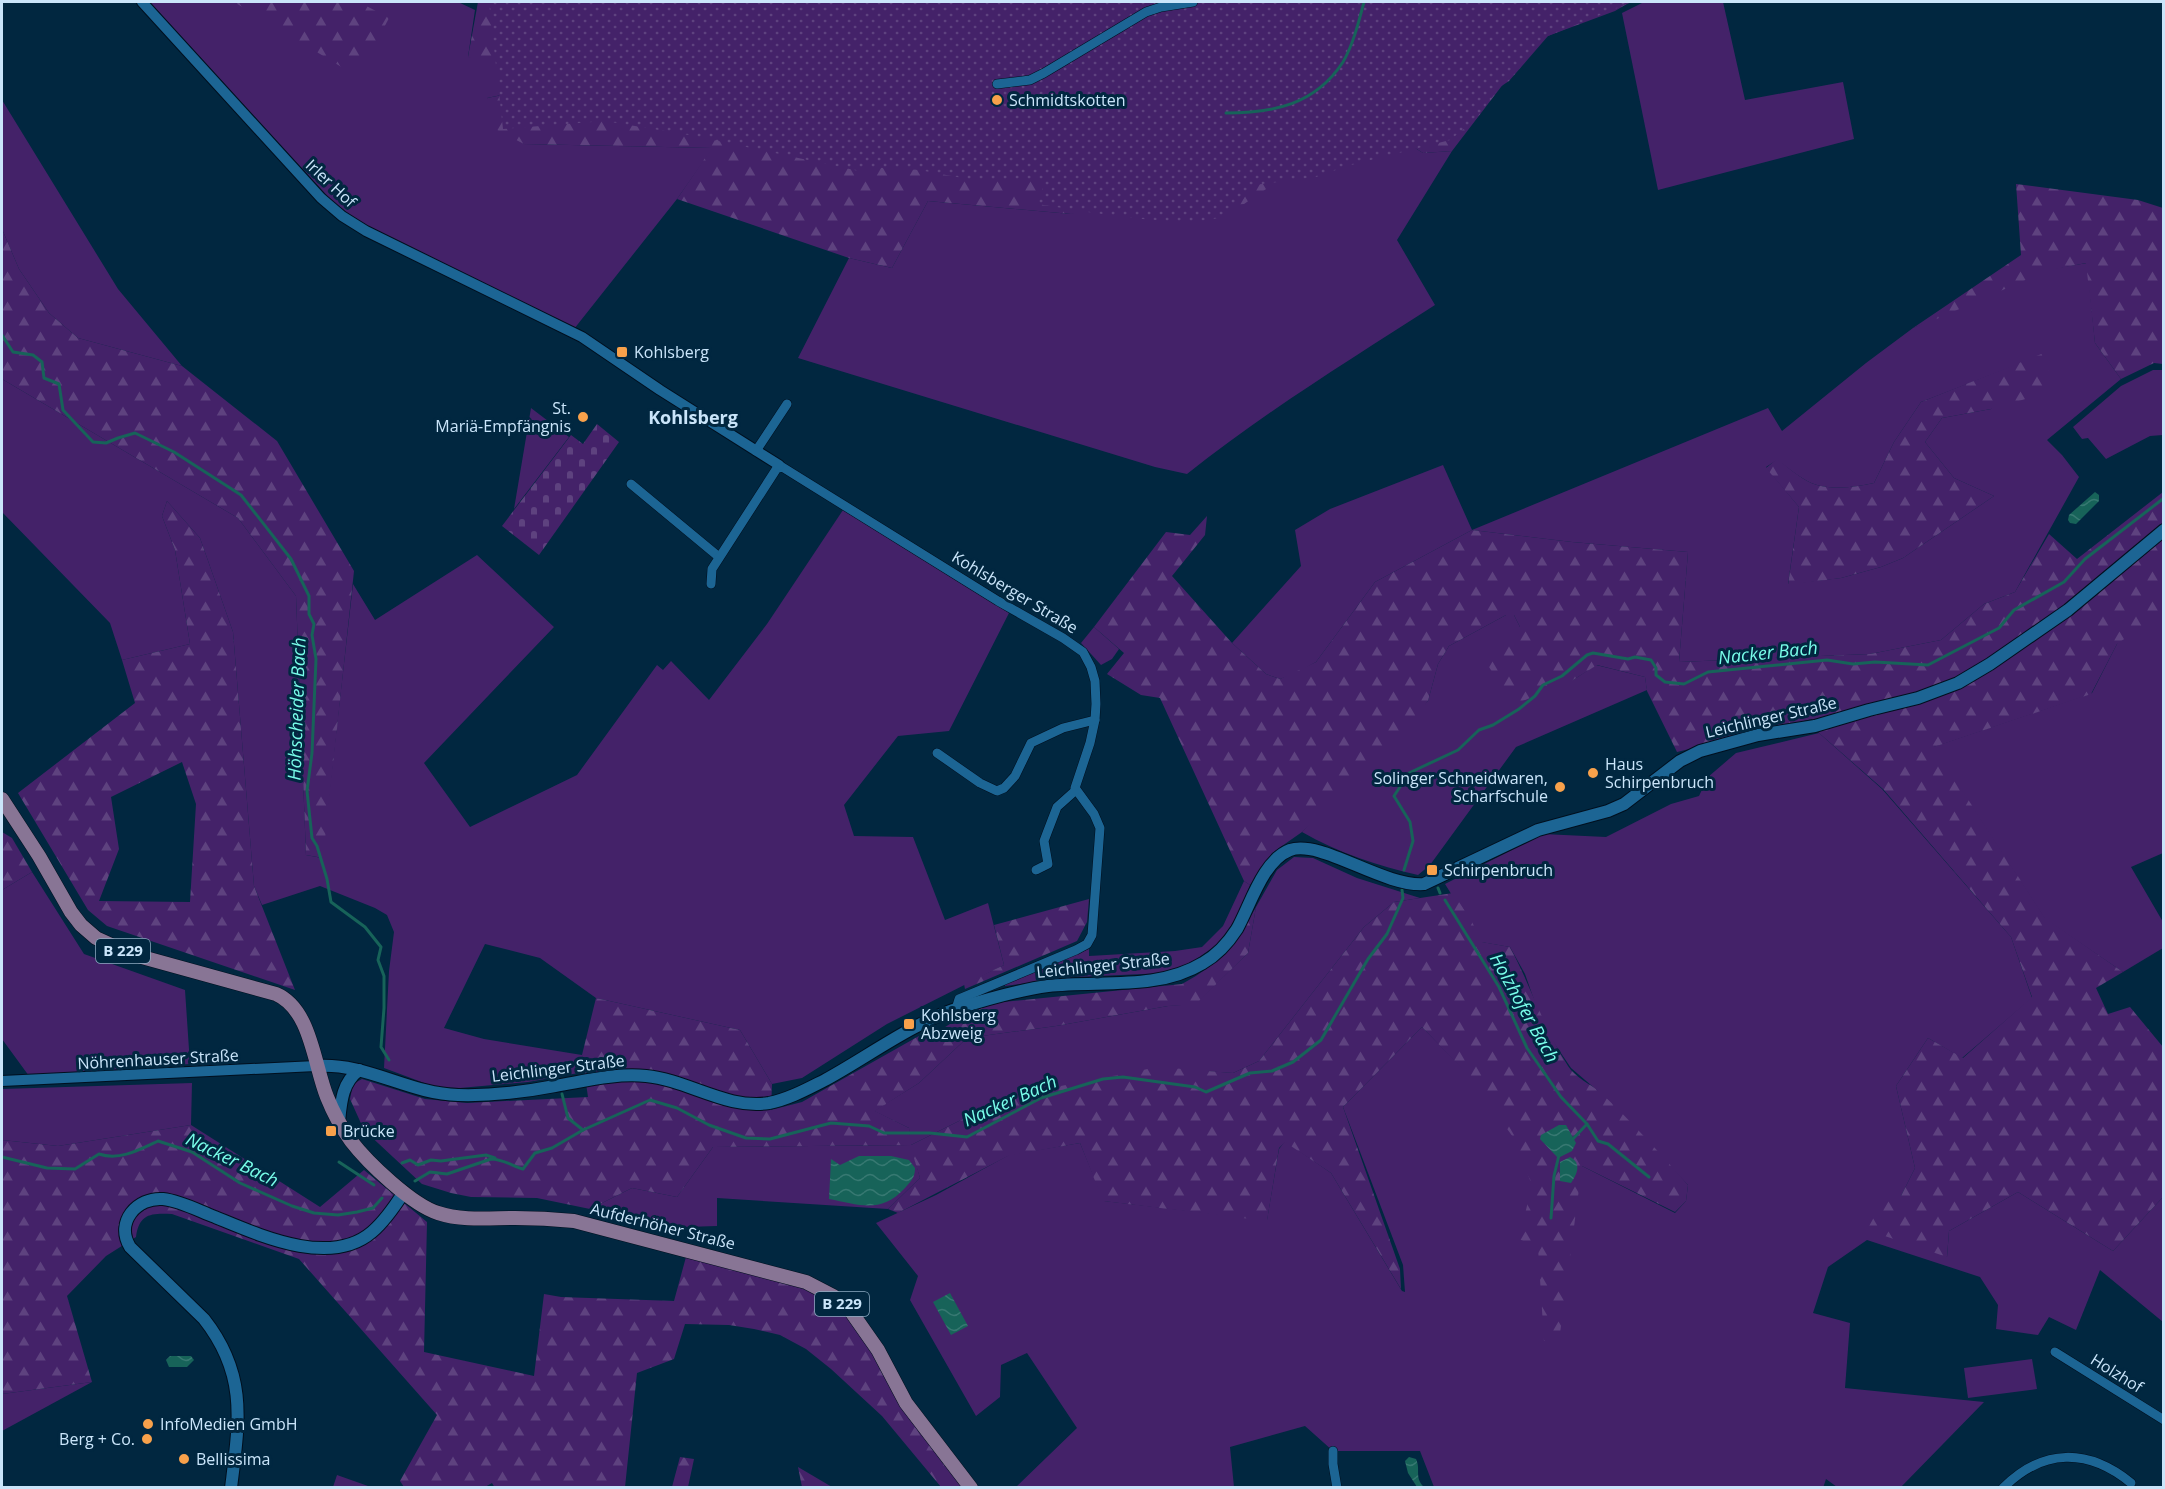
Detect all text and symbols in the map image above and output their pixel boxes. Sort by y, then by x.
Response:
place label: Schmidtskotten [1009,89,1125,111]
marker: Schmidtskotten [990,93,1004,107]
street label: Irler Hof [301,154,362,213]
place label: Kohlsberg [634,341,709,363]
marker: Kohlsberg [615,345,629,359]
place label: St. Mariä-Empfängnis [435,397,571,437]
district label: Kohlsberg [648,405,738,429]
marker: St. Mariä-Empfängnis [576,410,590,424]
street label: Kohlsberger Straße [948,546,1082,638]
water label: Nacker Bach [1717,635,1819,669]
water label: Höhscheider Bach [282,637,310,781]
street label: Leichlinger Straße [1703,691,1839,743]
place label: Haus Schirpenbruch [1605,753,1714,793]
marker: Haus Schirpenbruch [1586,766,1600,780]
place label: Solinger Schneidwaren, Scharfschule [1374,767,1548,807]
marker: Solinger Schneidwaren, Scharfschule [1553,780,1567,794]
place label: Schirpenbruch [1444,859,1553,881]
marker: Schirpenbruch [1425,863,1439,877]
road number: B 229 [96,939,150,963]
street label: Leichlinger Straße [1035,947,1171,983]
water label: Holzhofer Bach [1485,949,1565,1066]
place label: Kohlsberg Abzweig [921,1004,996,1044]
marker: Kohlsberg Abzweig [902,1017,916,1031]
street label: Nöhrenhauser Straße [77,1044,239,1074]
street label: Leichlinger Straße [490,1049,626,1087]
water label: Nacker Bach [959,1069,1060,1131]
place label: Brücke [343,1120,395,1142]
marker: Brücke [324,1124,338,1138]
water label: Nacker Bach [182,1126,283,1192]
street label: Aufderhöher Straße [588,1197,738,1255]
road number: B 229 [815,1292,869,1316]
street label: Holzhof [2087,1348,2149,1398]
place label: InfoMedien GmbH [160,1413,297,1435]
marker: InfoMedien GmbH [141,1417,155,1431]
place label: Berg + Co. [59,1428,135,1450]
marker: Berg + Co. [140,1432,154,1446]
place label: Bellissima [196,1448,270,1470]
marker: Bellissima [177,1452,191,1466]

